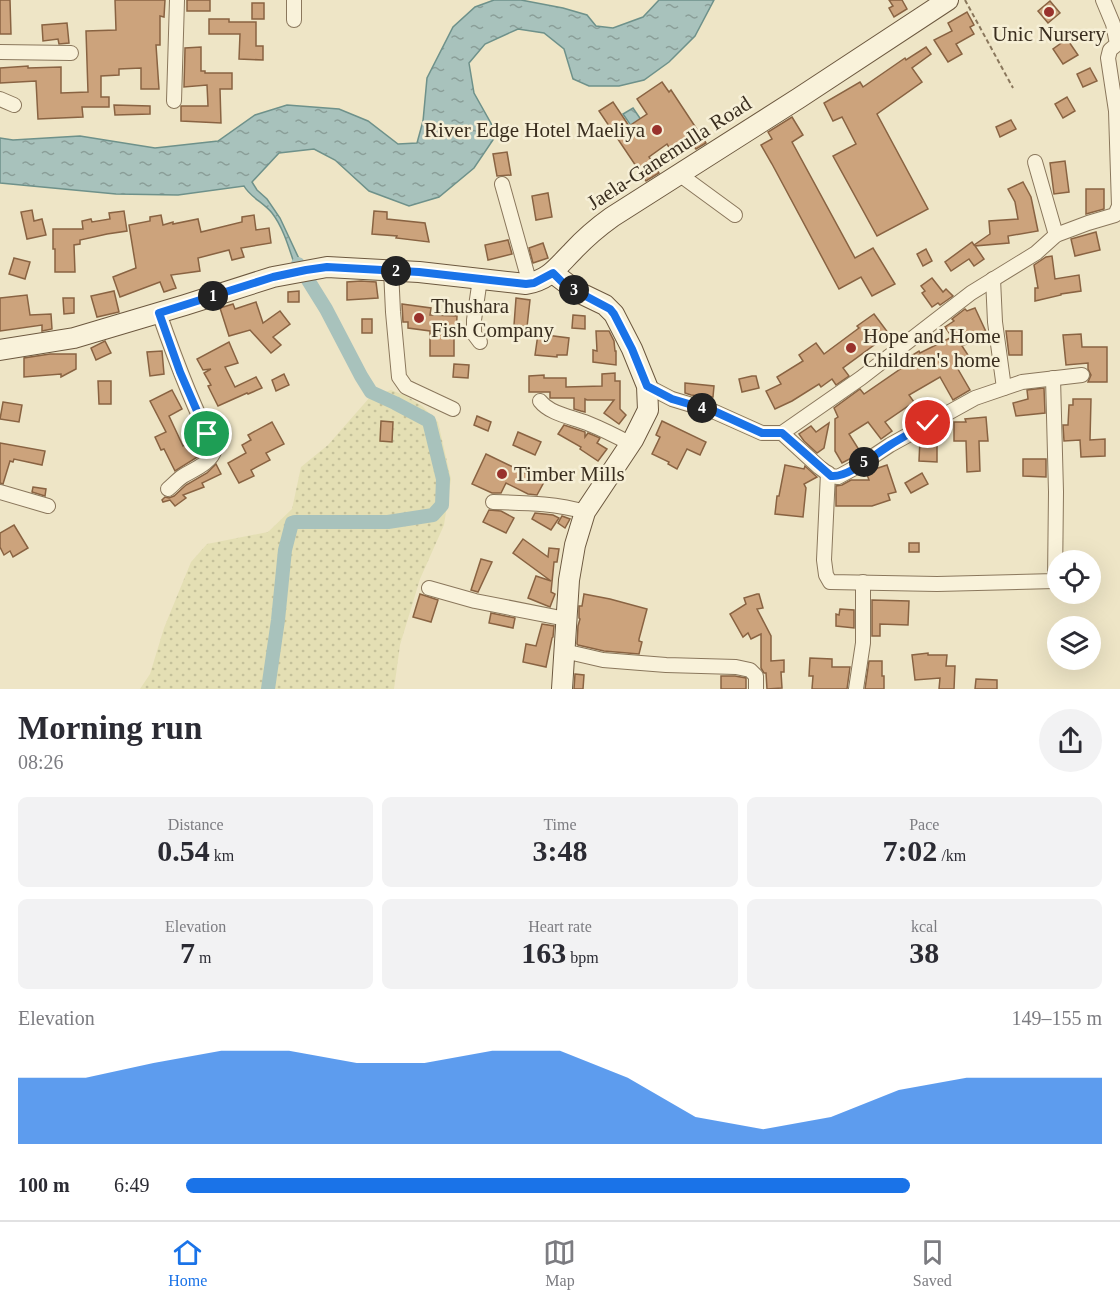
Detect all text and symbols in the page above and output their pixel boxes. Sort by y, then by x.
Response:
marker: Unic Nursery [1042,5,1056,19]
place label: Unic Nursery [992,22,1106,46]
street label: Jaela-Ganemulla Road [583,91,756,215]
place label: River Edge Hotel Maeliya [424,118,646,142]
marker: River Edge Hotel Maeliya [650,123,664,137]
pin: 2 [381,256,411,286]
text: 2 [392,262,400,279]
pin: 3 [559,275,589,305]
pin: 1 [198,281,228,311]
text: 3 [570,281,578,298]
text: 1 [209,287,217,304]
place label: Thushara Fish Company [431,294,555,342]
marker: Thushara Fish Company [412,311,426,325]
place label: Hope and Home Children's home [863,324,1001,372]
marker: Hope and Home Children's home [844,341,858,355]
pin: 4 [687,393,717,423]
pin [902,397,953,448]
text: 4 [698,399,706,416]
icon: check [911,406,944,439]
pin [181,408,232,459]
icon: arrive [190,417,223,450]
pin: 5 [849,447,879,477]
text: 5 [860,453,868,470]
place label: Timber Mills [514,462,625,486]
marker: Timber Mills [495,467,509,481]
map controls [1047,550,1101,670]
button: locate [1047,550,1101,604]
button: layers [1047,616,1101,670]
button: share [1039,709,1102,772]
text: Morning run [18,710,202,746]
text: 08:26 [18,751,64,773]
text: Distance [168,816,224,833]
text: Time [543,816,577,833]
text: Pace [909,816,939,833]
text: 0.54 [157,834,210,867]
text: 3:48 [532,834,587,867]
text: 7:02 [882,834,937,867]
text: km [210,847,234,864]
text: /km [937,847,966,864]
text: Elevation [165,918,226,935]
text: Heart rate [528,918,592,935]
text: kcal [911,918,938,935]
text: 7 [180,936,195,969]
text: 163 [521,936,566,969]
text: 38 [909,936,939,969]
text: m [195,949,211,966]
text: bpm [566,949,599,966]
text: Elevation [18,1007,95,1029]
text: 149–155 m [1011,1007,1102,1029]
text: 100 m [18,1174,70,1196]
text: 6:49 [114,1174,150,1196]
tab: Home [168,1236,207,1290]
tab: Map [543,1236,576,1290]
tab: Saved [913,1236,952,1290]

